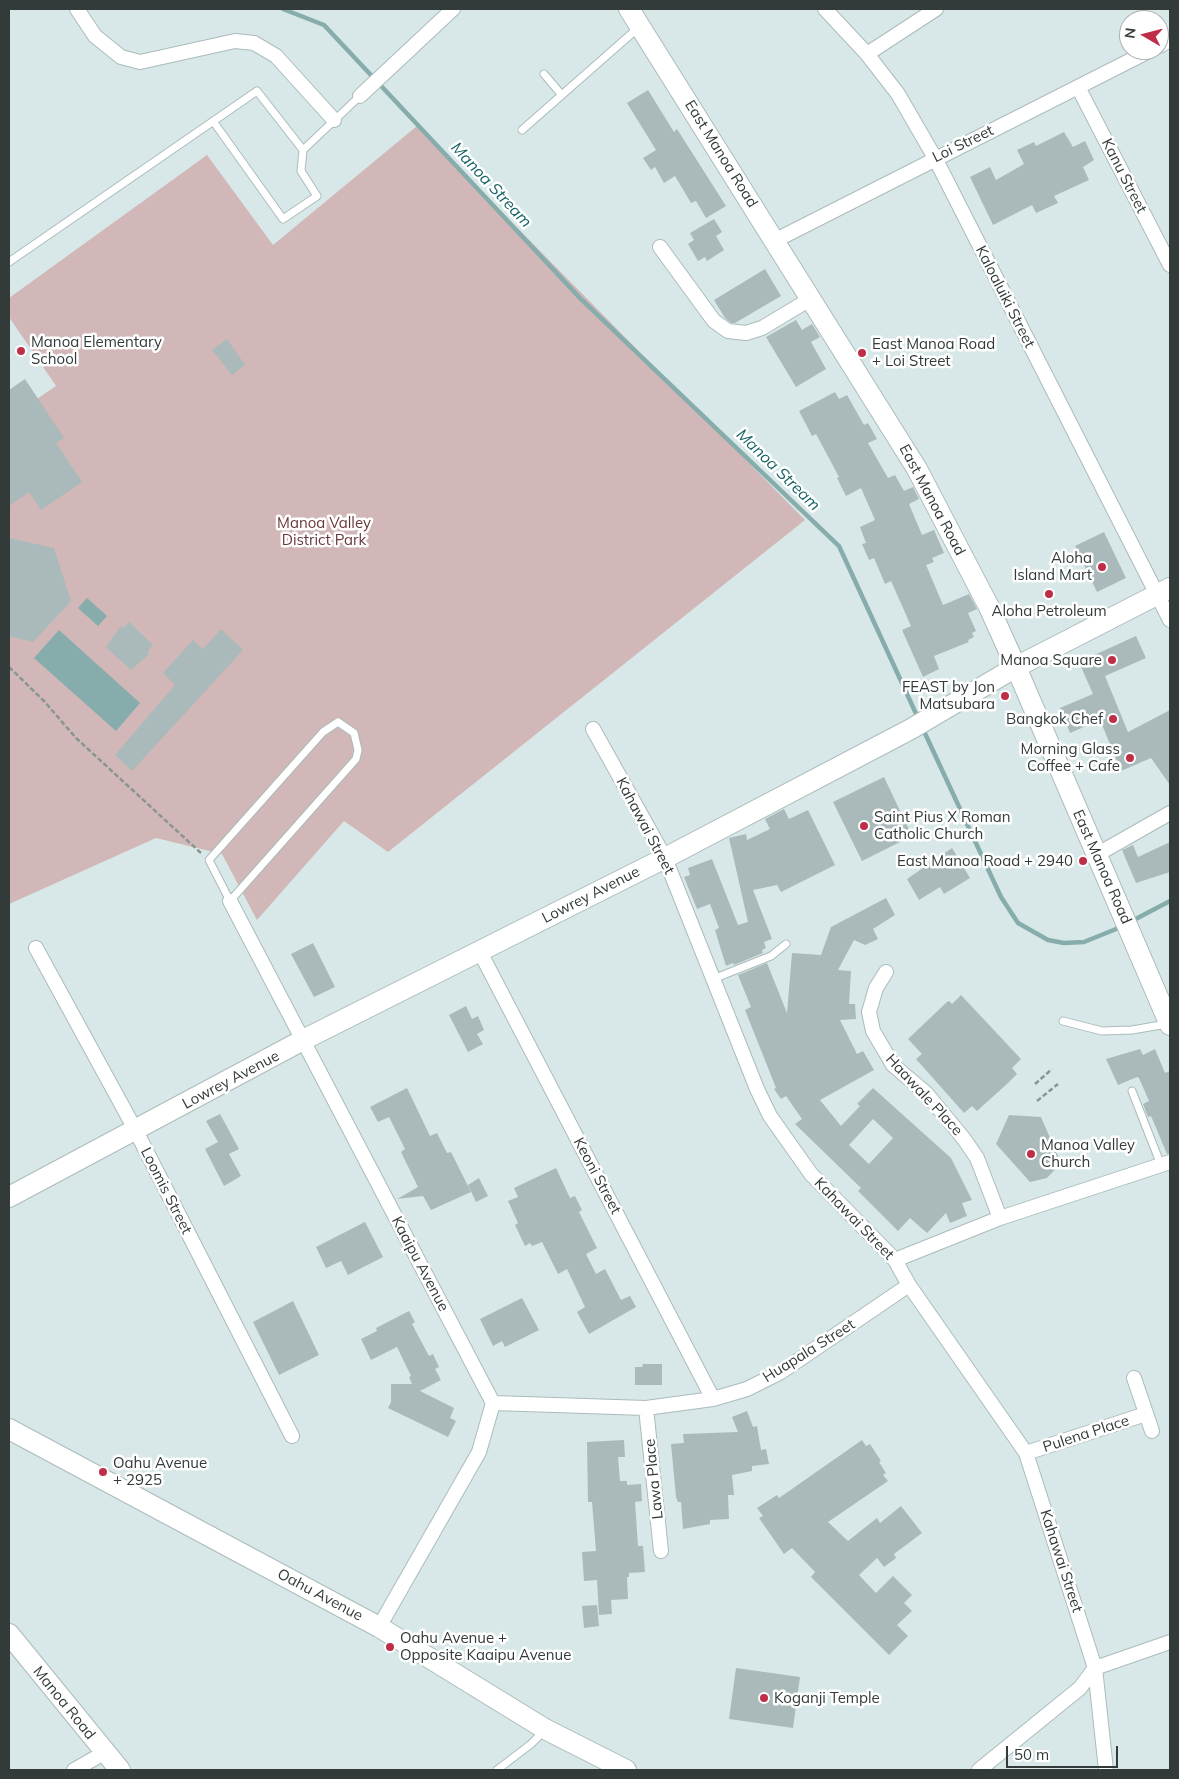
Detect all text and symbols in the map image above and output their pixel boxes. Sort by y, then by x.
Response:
north arrow [1119,10,1169,60]
text: N [1120,27,1140,40]
street label: East Manoa Road [681,97,761,211]
street label: Loi Street [930,122,996,166]
street label: Kanu Street [1098,136,1150,216]
water label: Manoa Stream [447,139,535,231]
street label: Kaloaluiki Street [972,243,1038,351]
place label: Manoa Elementary School [31,333,162,368]
place label: East Manoa Road + Loi Street [872,335,995,370]
marker: Manoa Elementary School [15,345,27,357]
marker: East Manoa Road + Loi Street [856,347,868,359]
water label: Manoa Stream [732,425,824,515]
street label: East Manoa Road [895,441,969,559]
park label: Manoa Valley District Park [277,514,371,549]
place label: Aloha Island Mart [1013,549,1092,584]
marker: Aloha Island Mart [1096,561,1108,573]
marker: Aloha Petroleum [1043,588,1055,600]
place label: Aloha Petroleum [991,602,1107,620]
place label: Manoa Square [1000,651,1102,669]
marker: Manoa Square [1106,654,1118,666]
place label: FEAST by Jon Matsubara [902,678,995,713]
marker: FEAST by Jon Matsubara [999,690,1011,702]
place label: Bangkok Chef [1006,710,1103,728]
marker: Bangkok Chef [1107,713,1119,725]
place label: Morning Glass Coffee + Cafe [1021,740,1120,775]
marker: Morning Glass Coffee + Cafe [1124,752,1136,764]
street label: Kahawai Street [612,775,678,877]
street label: East Manoa Road [1069,807,1135,927]
place label: Saint Pius X Roman Catholic Church [874,808,1011,843]
marker: Saint Pius X Roman Catholic Church [858,820,870,832]
place label: East Manoa Road + 2940 [897,852,1073,870]
marker: East Manoa Road + 2940 [1077,855,1089,867]
street label: Lowrey Avenue [539,863,643,927]
street label: Lowrey Avenue [179,1047,283,1113]
street label: Haawale Place [882,1051,966,1139]
street label: Keoni Street [569,1135,625,1217]
place label: Manoa Valley Church [1041,1136,1135,1171]
street label: Loomis Street [136,1145,196,1237]
marker: Manoa Valley Church [1025,1148,1037,1160]
street label: Kahawai Street [810,1174,898,1264]
street label: Kaaipu Avenue [387,1213,453,1315]
street label: Huapala Street [760,1316,858,1386]
street label: Pulena Place [1041,1412,1131,1456]
street label: Lawa Place [641,1438,667,1520]
place label: Oahu Avenue + 2925 [113,1454,207,1489]
marker: Oahu Avenue + 2925 [97,1466,109,1478]
street label: Kahawai Street [1036,1507,1086,1615]
street label: Oahu Avenue [274,1565,366,1625]
place label: Oahu Avenue + Opposite Kaaipu Avenue [400,1629,571,1664]
marker: Oahu Avenue + Opposite Kaaipu Avenue [384,1641,396,1653]
street label: Manoa Road [29,1663,99,1743]
place label: Koganji Temple [774,1689,880,1707]
marker: Koganji Temple [758,1692,770,1704]
scale bar [1009,1736,1122,1768]
text: 50 m [1014,1745,1049,1764]

